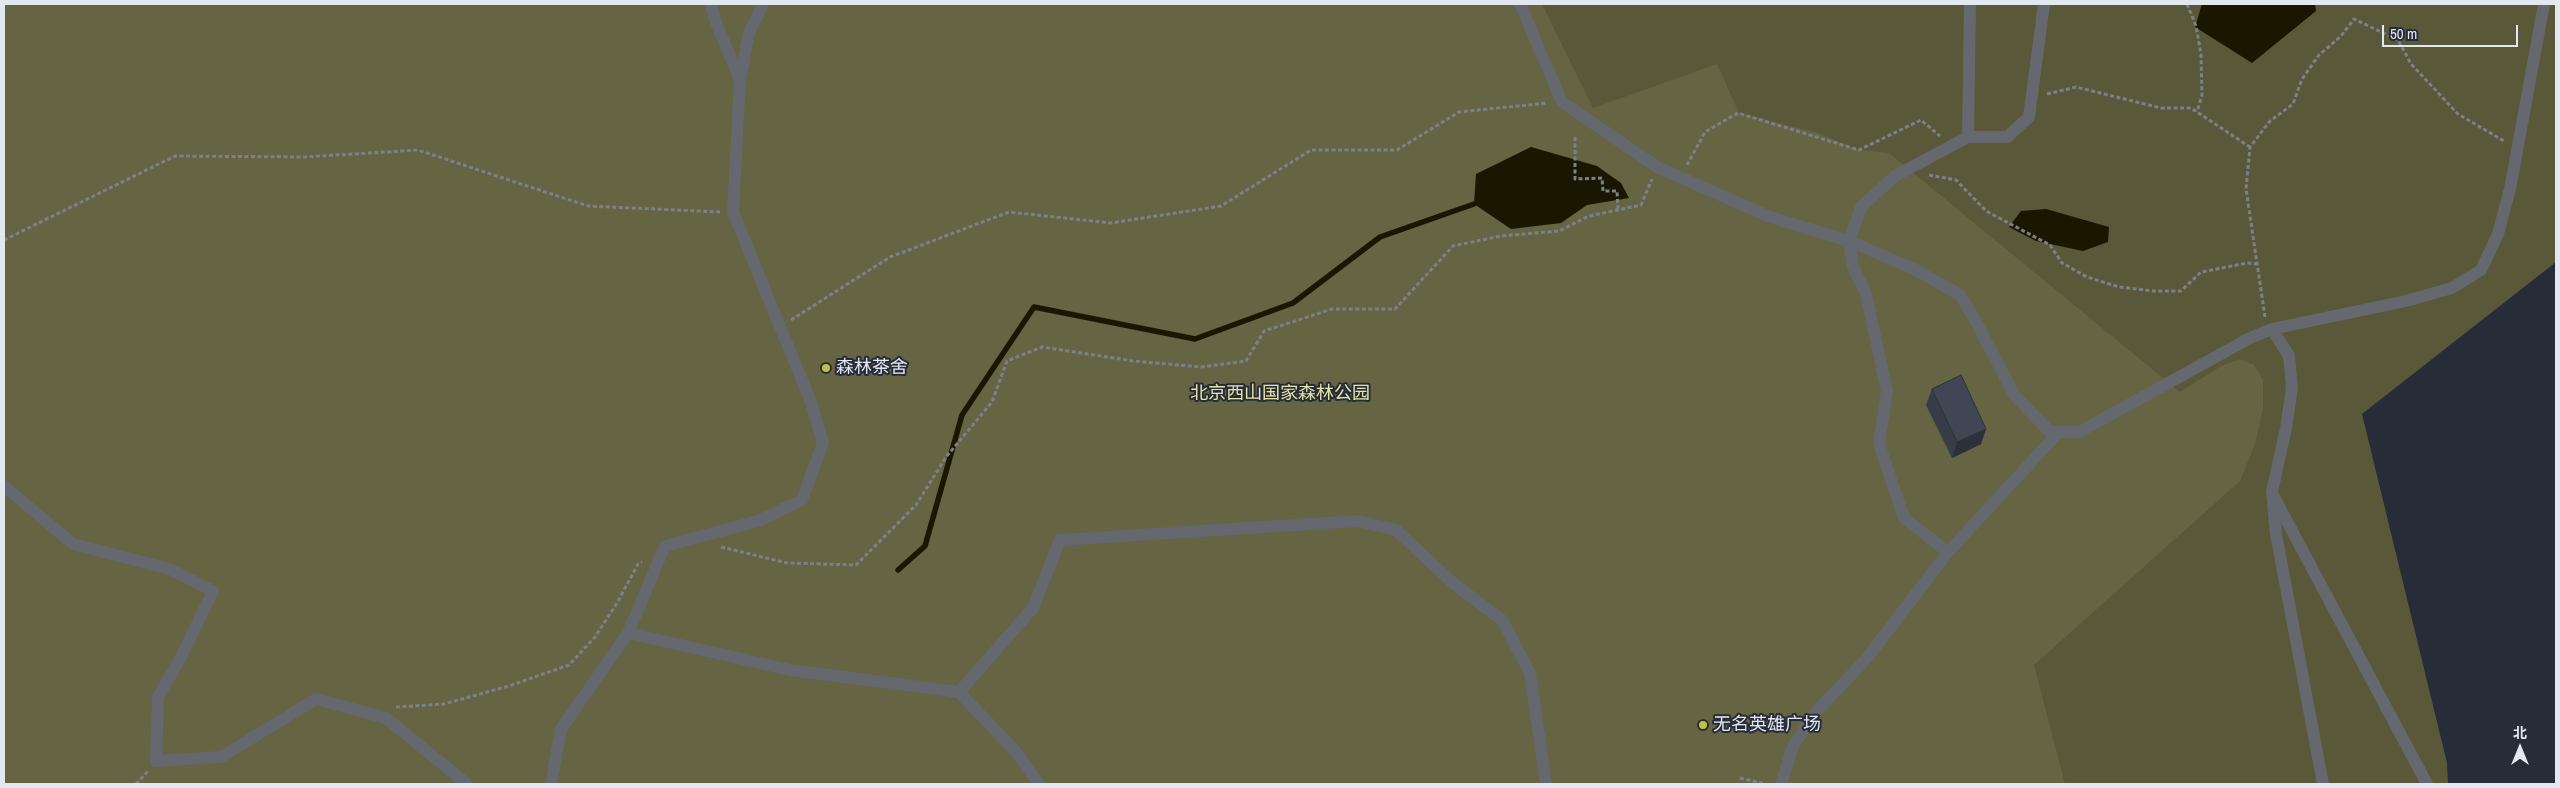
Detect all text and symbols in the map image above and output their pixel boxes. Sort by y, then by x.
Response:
scale bar [2385,15,2521,47]
text: 50 m [2390,23,2417,44]
place label: 森林茶舍 [836,357,908,379]
marker: 森林茶舍 [820,362,832,374]
park label: 北京西山国家森林公园 [1190,383,1370,405]
place label: 无名英雄广场 [1713,714,1821,736]
marker: 无名英雄广场 [1697,719,1709,731]
north arrow [2495,723,2545,773]
text: 北 [2513,724,2527,742]

